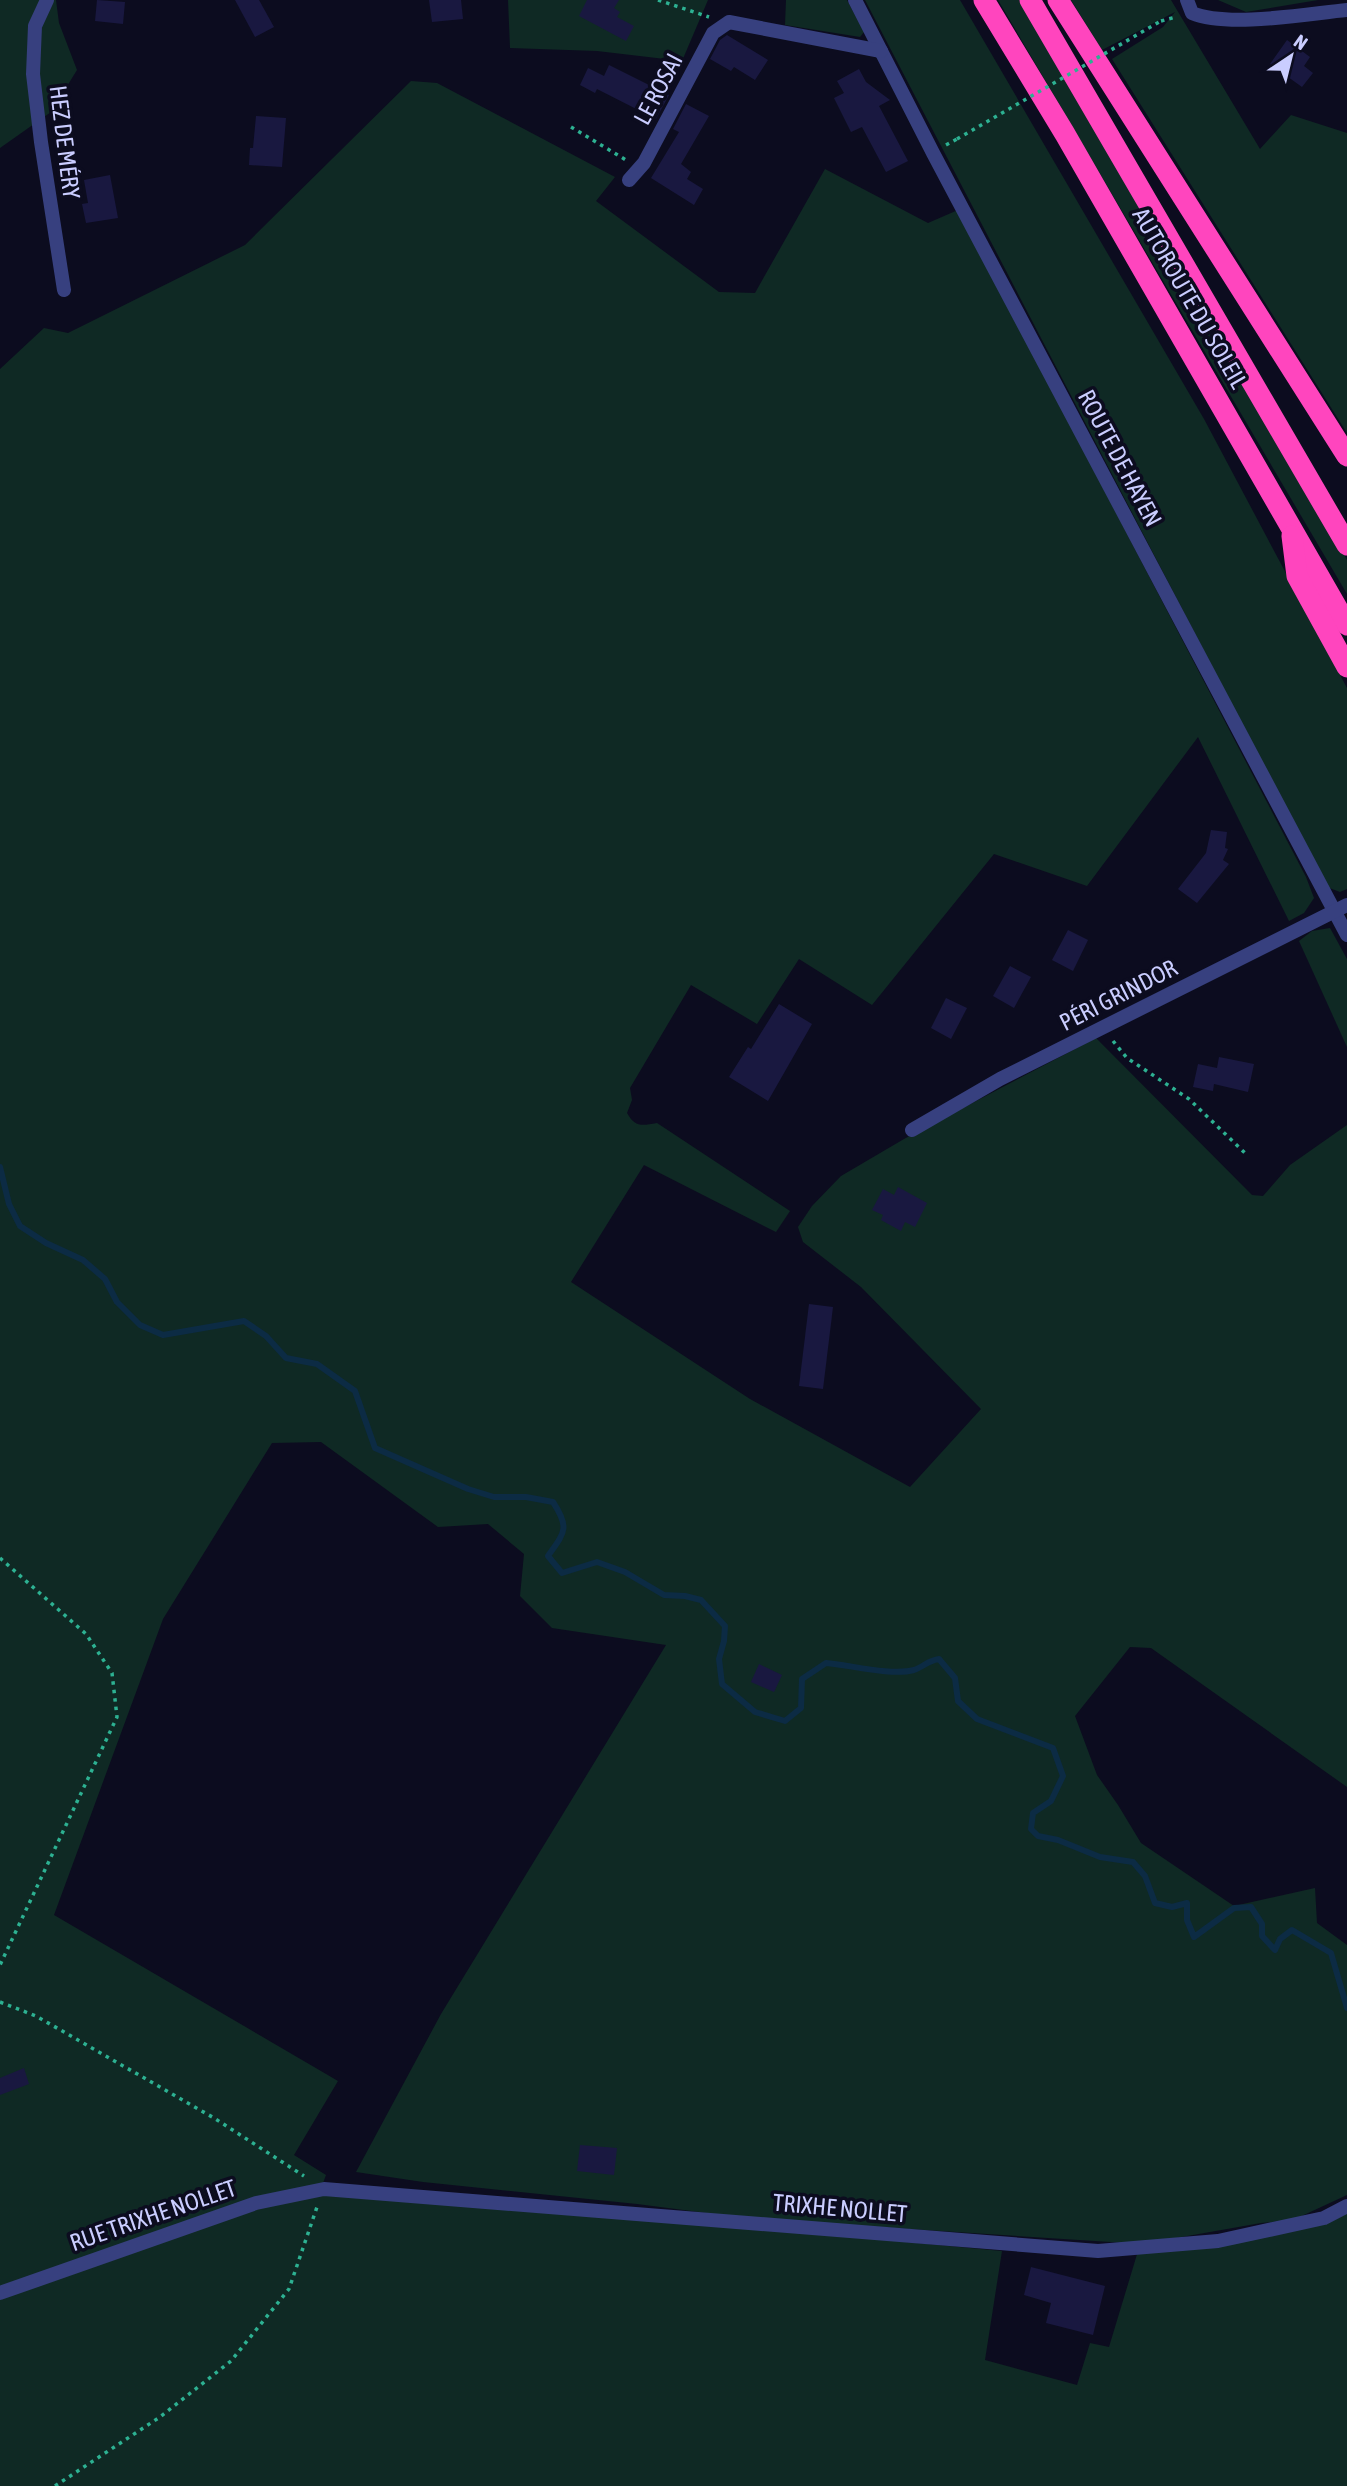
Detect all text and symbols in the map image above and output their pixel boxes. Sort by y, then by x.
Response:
north arrow [1256,21,1326,91]
text: N [1290,30,1312,54]
street label: LE ROSAI [628,49,688,129]
street label: HEZ DE MÉRY [45,84,85,201]
street label: AUTOROUTE DU SOLEIL [1127,203,1253,394]
street label: ROUTE DE HAYEN [1073,385,1167,531]
street label: PÉRI GRINDOR [1055,954,1181,1036]
street label: RUE TRIXHE NOLLET [66,2174,240,2256]
street label: TRIXHE NOLLET [772,2189,909,2227]

